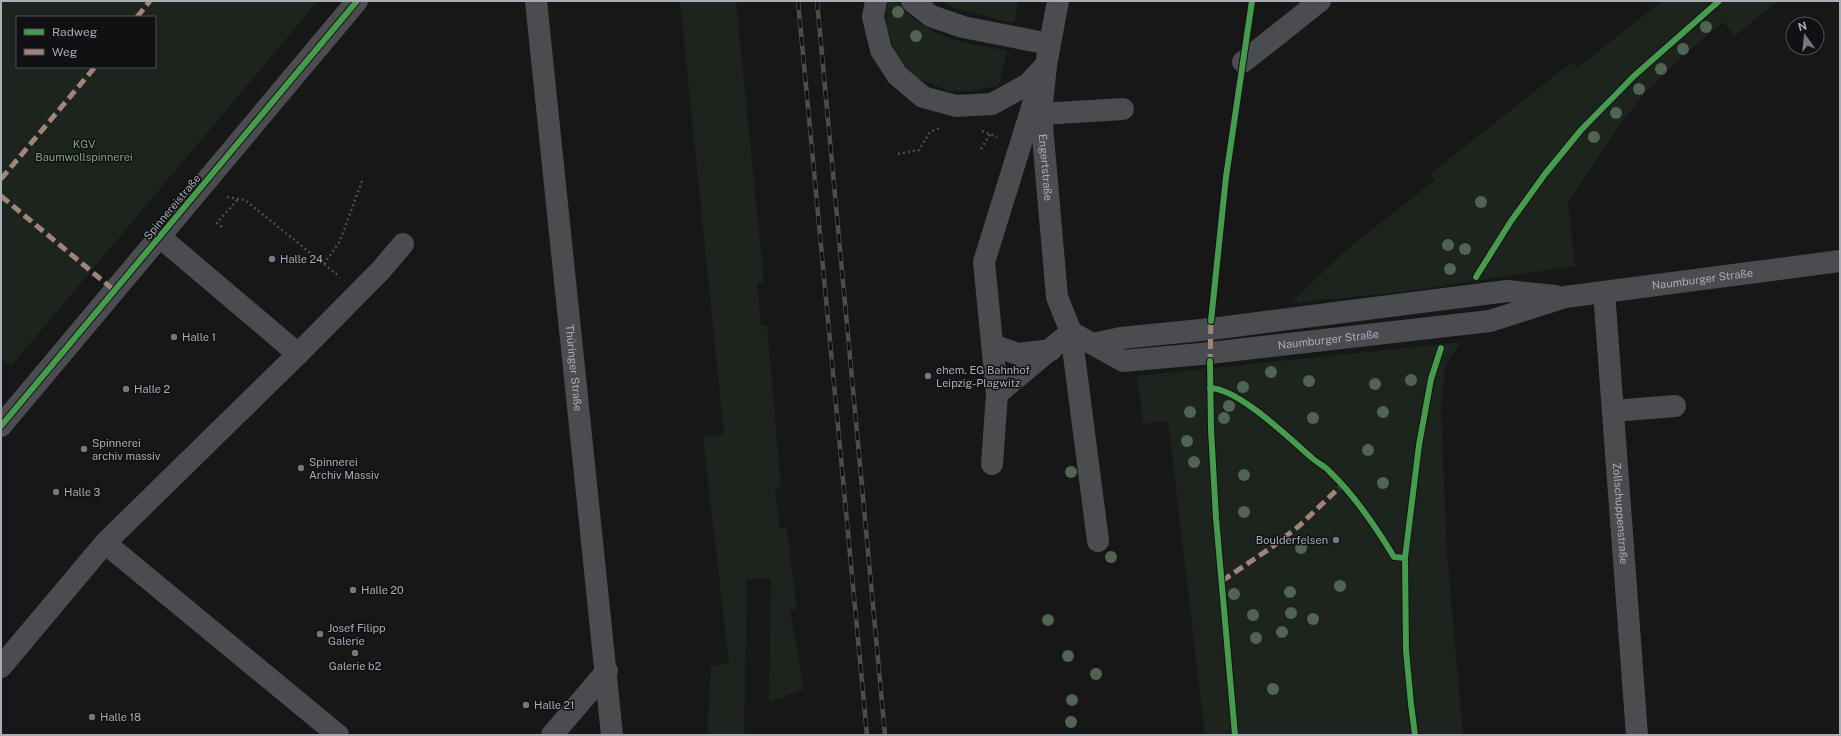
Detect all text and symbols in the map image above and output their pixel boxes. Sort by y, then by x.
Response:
legend [16,16,156,68]
north arrow [1785,16,1825,56]
text: N [1797,19,1808,33]
text: Radweg [52,25,97,39]
text: Weg [52,45,77,59]
street label: Engertstraße [1037,134,1055,201]
park label: KGV Baumwollspinnerei [35,138,133,163]
street label: Spinnereistraße [141,172,203,242]
place label: Halle 24 [280,253,323,265]
marker: Halle 24 [267,254,277,264]
street label: Naumburger Straße [1651,266,1754,292]
street label: Thüringer Straße [564,324,584,412]
street label: Naumburger Straße [1277,328,1380,351]
place label: Halle 1 [182,331,216,343]
marker: Halle 1 [169,332,179,342]
place label: ehem. EG Bahnhof Leipzig-Plagwitz [936,364,1030,389]
marker: ehem. EG Bahnhof Leipzig-Plagwitz [923,371,933,381]
place label: Halle 2 [134,383,171,395]
marker: Halle 2 [121,384,131,394]
place label: Spinnerei archiv massiv [92,437,161,462]
marker: Spinnerei archiv massiv [79,444,89,454]
place label: Spinnerei Archiv Massiv [309,456,380,481]
street label: Zollschuppenstraße [1611,462,1630,565]
marker: Spinnerei Archiv Massiv [296,463,306,473]
place label: Halle 3 [64,486,101,498]
marker: Halle 3 [51,487,61,497]
place label: Boulderfelsen [1256,534,1328,546]
marker: Boulderfelsen [1331,535,1341,545]
place label: Halle 20 [361,584,404,596]
marker: Halle 20 [348,585,358,595]
place label: Josef Filipp Galerie [328,622,386,647]
marker: Josef Filipp Galerie [315,629,325,639]
marker: Galerie b2 [350,648,360,658]
place label: Galerie b2 [329,660,382,672]
place label: Halle 21 [534,699,575,711]
marker: Halle 21 [521,700,531,710]
place label: Halle 18 [100,711,141,723]
marker: Halle 18 [87,712,97,722]

